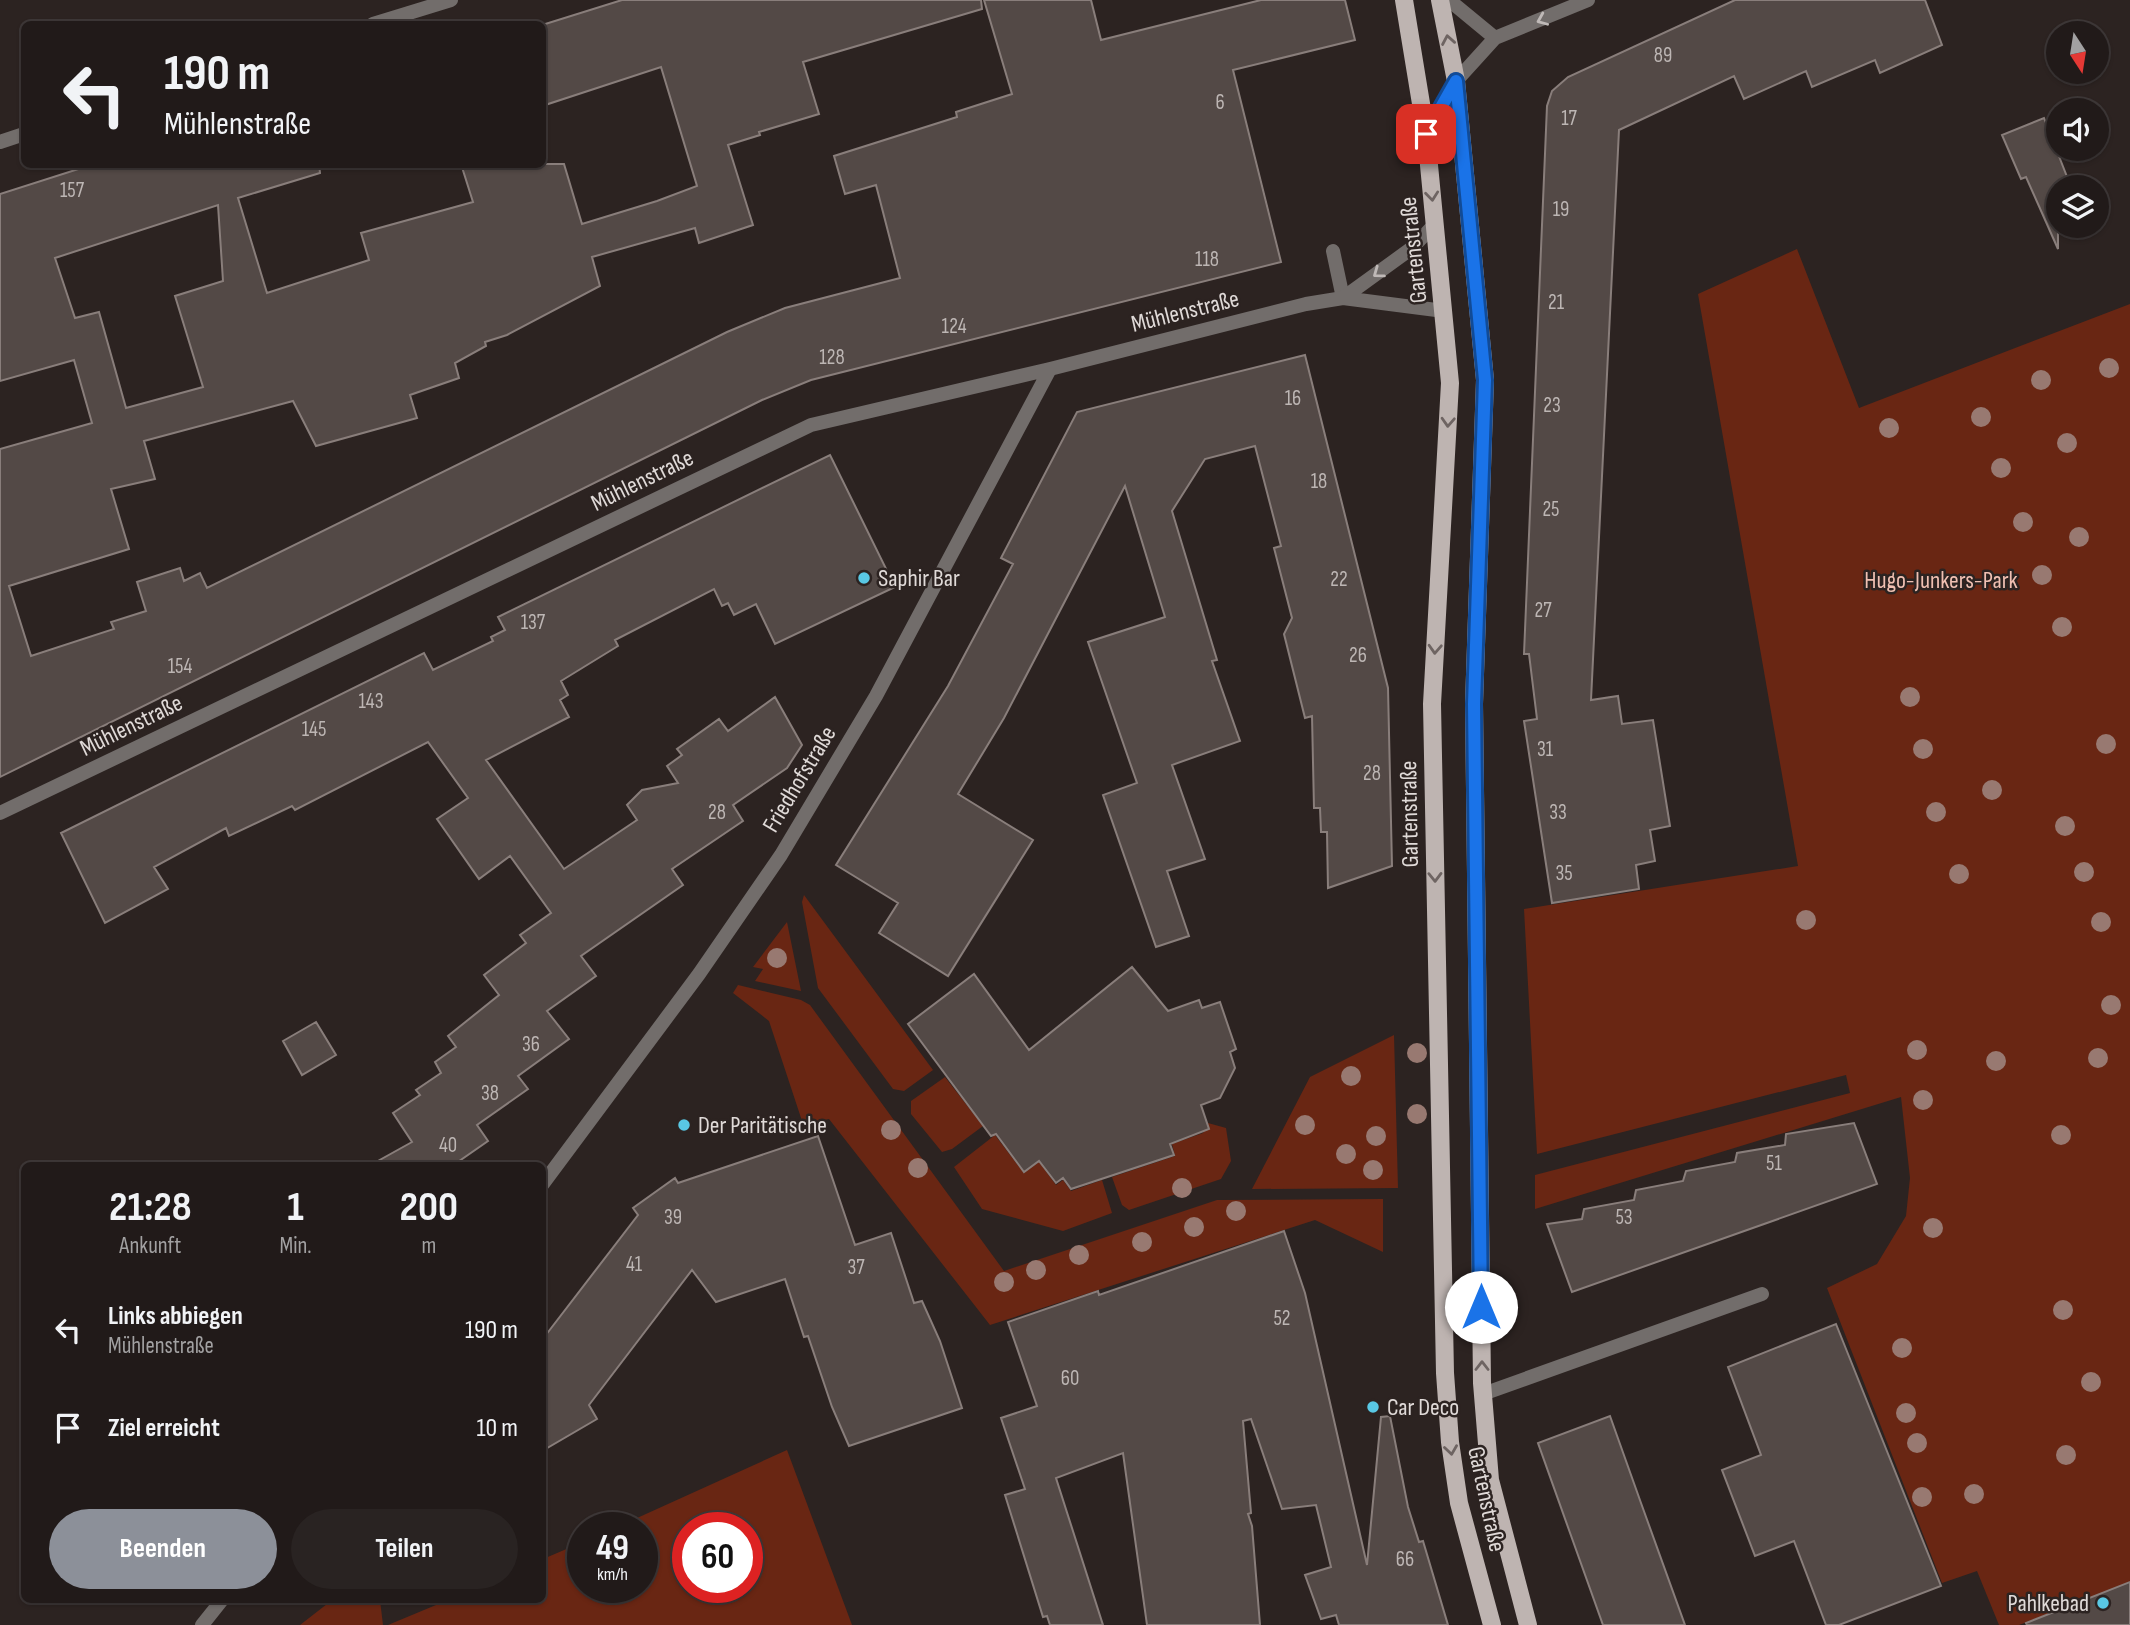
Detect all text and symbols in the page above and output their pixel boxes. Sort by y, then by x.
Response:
one-way arrow [1536,12,1549,26]
north arrow [2046,21,2109,84]
map controls [2046,21,2109,238]
one-way arrow [1441,34,1456,46]
house number: 89 [1654,43,1672,68]
text: 190 m [164,45,270,104]
icon: left [49,49,140,140]
house number: 6 [1215,90,1225,115]
button: sound [2046,98,2109,161]
pin [1396,104,1456,164]
text: Mühlenstraße [164,105,311,144]
house number: 17 [1561,106,1577,131]
icon: arrive [1407,115,1445,153]
button: layers [2046,175,2109,238]
house number: 157 [60,178,85,203]
one-way arrow [1424,190,1439,201]
street label: Gartenstraße [1393,195,1433,305]
house number: 19 [1553,197,1569,222]
house number: 118 [1195,247,1219,272]
one-way arrow [1373,265,1386,277]
street label: Mühlenstraße [1128,284,1242,339]
house number: 21 [1548,290,1565,315]
house number: 124 [942,314,967,339]
house number: 128 [819,345,845,370]
house number: 16 [1285,386,1301,411]
house number: 23 [1543,393,1561,418]
one-way arrow [1441,417,1456,428]
street label: Mühlenstraße [586,443,698,518]
house number: 18 [1311,469,1327,494]
house number: 25 [1542,497,1560,522]
place label: Saphir Bar [878,564,960,593]
park label: Hugo-Junkers-Park [1864,566,2018,595]
house number: 22 [1330,567,1348,592]
marker: Saphir Bar [856,570,872,586]
house number: 27 [1534,598,1552,623]
house number: 137 [521,610,546,635]
house number: 26 [1349,643,1367,668]
one-way arrow [1428,644,1443,655]
house number: 154 [168,654,193,679]
street label: Mühlenstraße [75,688,187,763]
house number: 143 [358,689,384,714]
house number: 145 [302,717,326,742]
street label: Friedhofstraße [756,721,842,838]
house number: 31 [1537,737,1554,762]
street label: Gartenstraße [1394,760,1425,868]
house number: 28 [1363,761,1381,786]
house number: 28 [708,800,726,825]
house number: 33 [1549,800,1567,825]
house number: 35 [1555,861,1573,886]
one-way arrow [1427,871,1442,882]
house number: 36 [522,1032,540,1057]
house number: 38 [481,1081,499,1106]
place label: Der Paritätische [698,1111,827,1140]
marker: Der Paritätische [676,1117,692,1133]
house number: 40 [439,1133,457,1158]
house number: 51 [1766,1151,1783,1176]
text: 21:28 [109,1182,192,1233]
text: 1 [287,1182,304,1233]
text: 200 [400,1182,458,1233]
house number: 39 [664,1205,682,1230]
house number: 53 [1615,1205,1633,1230]
text: Ankunft [119,1232,181,1260]
text: Min. [279,1232,312,1260]
text: m [421,1232,436,1260]
house number: 41 [626,1252,643,1277]
house number: 37 [847,1255,865,1280]
position arrow [1444,1270,1518,1344]
text: Links abbiegen [108,1301,243,1332]
house number: 52 [1273,1306,1291,1331]
icon: left [49,1311,87,1349]
text: 190 m [465,1315,518,1346]
text: Mühlenstraße [108,1332,214,1360]
one-way arrow [1474,1360,1490,1371]
house number: 60 [1061,1366,1079,1391]
place label: Car Deco [1387,1393,1459,1422]
marker: Car Deco [1365,1399,1381,1415]
icon: arrive [49,1409,87,1447]
text: Ziel erreicht [108,1413,220,1444]
text: 10 m [476,1413,518,1444]
one-way arrow [1443,1444,1458,1456]
street label: Gartenstraße [1461,1444,1512,1554]
button: Beenden [49,1509,277,1589]
button: Teilen [291,1509,518,1589]
speed limit sign: 60 [672,1512,763,1603]
text: 49 [596,1527,629,1570]
house number: 66 [1396,1547,1414,1572]
text: km/h [597,1564,628,1585]
place label: Pahlkebad [2008,1589,2089,1618]
marker: Pahlkebad [2095,1595,2111,1611]

